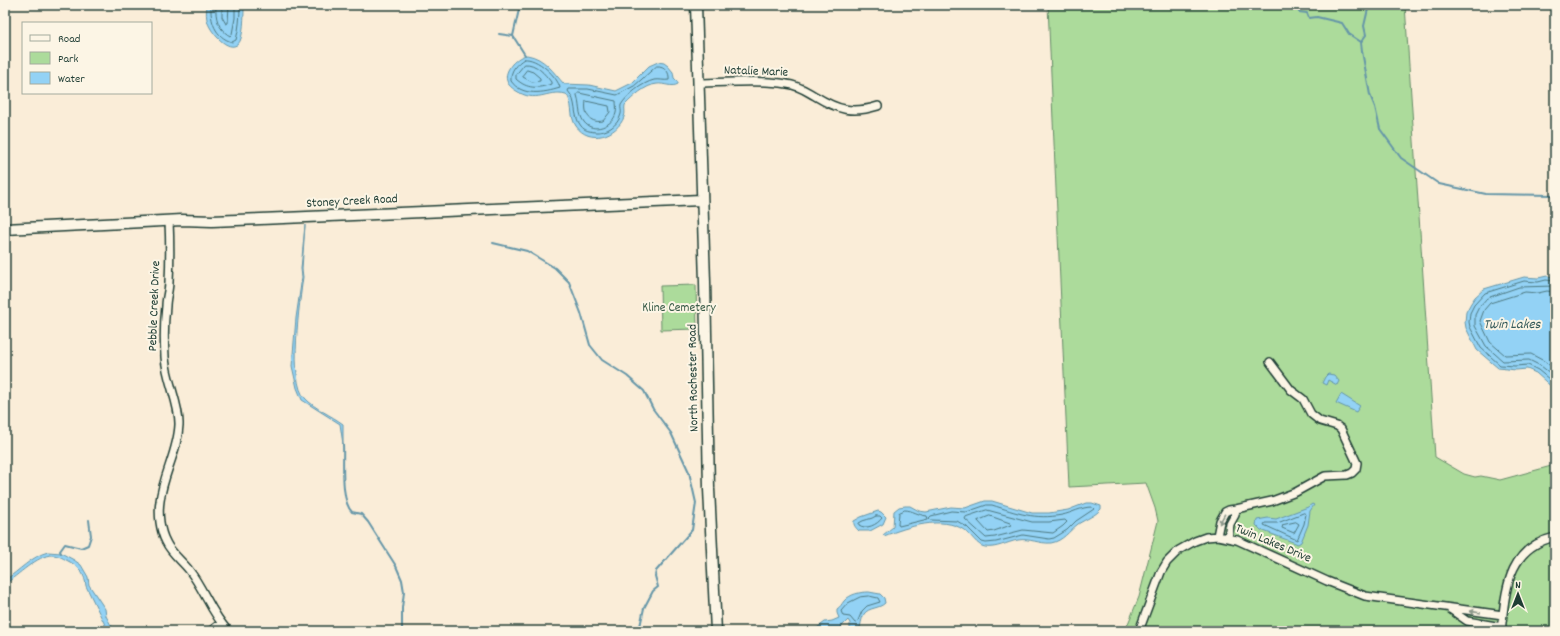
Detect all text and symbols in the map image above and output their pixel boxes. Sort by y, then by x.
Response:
legend [22,22,152,94]
text: Road [58,31,80,48]
text: Park [58,51,79,68]
street label: Natalie Marie [724,61,789,83]
text: Water [58,71,85,88]
street label: Stoney Creek Road [306,190,398,214]
street label: Pebble Creek Drive [144,260,166,352]
park label: Kline Cemetery [642,299,717,318]
water label: Twin Lakes [1484,315,1542,335]
street label: North Rochester Road [684,324,704,432]
one-way arrow [1218,513,1225,525]
street label: Twin Lakes Drive [1232,519,1314,569]
north arrow [1498,574,1538,614]
text: N [1515,578,1521,594]
one-way arrow [1469,609,1482,615]

